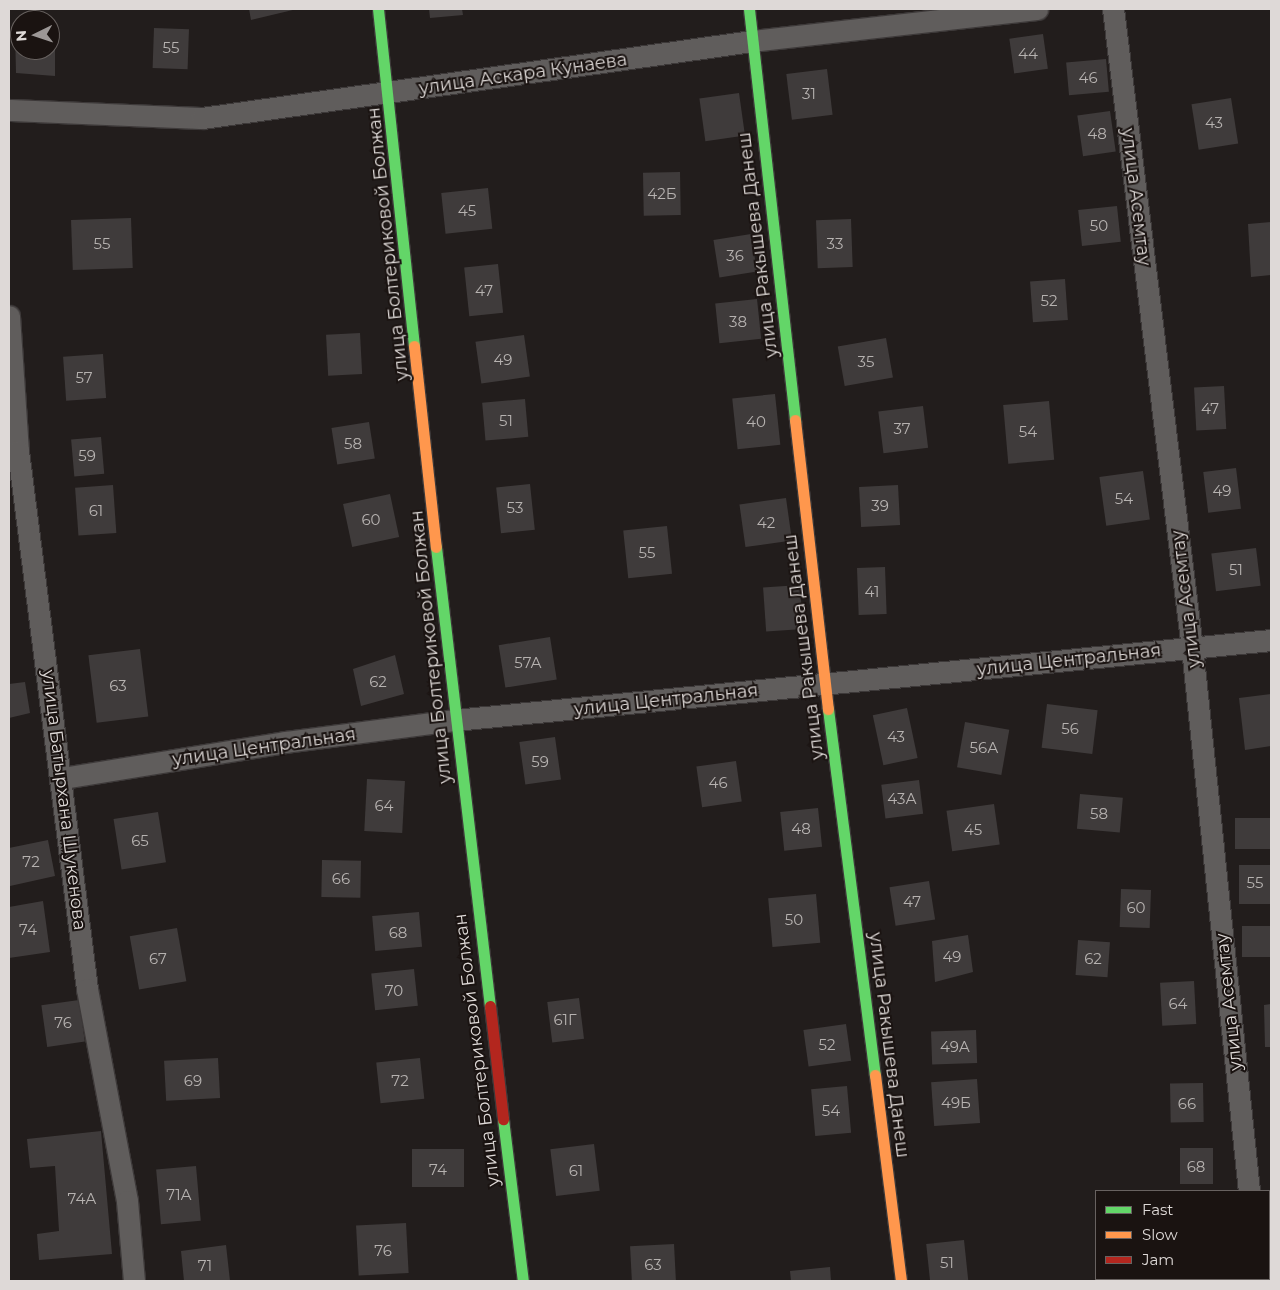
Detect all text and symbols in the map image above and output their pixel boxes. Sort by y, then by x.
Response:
north arrow [10,10,60,60]
text: N [12,30,30,42]
house number: 55 [163,39,179,57]
house number: 44 [1018,45,1038,63]
street label: улица Аскара Кунаева [417,49,629,99]
house number: 46 [1078,69,1098,87]
house number: 31 [802,85,816,103]
street label: улица Болтериковой Болжан [363,106,413,382]
house number: 43 [1205,114,1223,132]
house number: 48 [1087,125,1107,143]
street label: улица Асемтау [1117,127,1155,267]
street label: улица Ракышева Данеш [733,131,783,359]
house number: 42Б [647,185,677,203]
house number: 45 [458,202,476,220]
house number: 50 [1090,217,1108,235]
house number: 55 [94,235,110,253]
house number: 33 [827,235,843,253]
house number: 36 [726,247,744,265]
house number: 47 [475,282,493,300]
house number: 52 [1041,292,1057,310]
house number: 38 [729,313,747,331]
house number: 49 [494,351,512,369]
house number: 35 [858,353,874,371]
house number: 57 [75,369,93,387]
house number: 47 [1201,400,1219,418]
house number: 51 [499,412,513,430]
house number: 40 [746,413,766,431]
house number: 37 [893,420,911,438]
house number: 54 [1019,423,1037,441]
house number: 58 [344,435,362,453]
house number: 59 [78,447,96,465]
house number: 49 [1213,482,1231,500]
house number: 54 [1115,490,1133,508]
house number: 39 [871,497,889,515]
house number: 53 [507,499,523,517]
house number: 61 [89,502,103,520]
street label: улица Болтериковой Болжан [406,509,456,785]
house number: 60 [361,511,381,529]
house number: 42 [757,514,775,532]
street label: улица Асемтау [1167,529,1205,669]
street label: улица Ракышева Данеш [779,533,829,761]
house number: 55 [639,544,655,562]
house number: 51 [1229,561,1243,579]
house number: 41 [865,583,879,601]
street label: улица Центральная [976,640,1162,680]
house number: 57А [514,654,542,672]
street label: улица Батырхана Шукенова [37,668,91,932]
house number: 62 [369,673,387,691]
house number: 63 [109,677,127,695]
street label: улица Центральная [573,680,759,720]
house number: 56 [1061,720,1079,738]
street label: улица Центральная [171,723,357,771]
house number: 43 [887,728,905,746]
house number: 56А [970,739,998,757]
house number: 59 [531,753,549,771]
house number: 46 [708,774,728,792]
house number: 43А [887,790,917,808]
house number: 64 [374,797,394,815]
house number: 58 [1090,805,1108,823]
house number: 48 [791,820,811,838]
house number: 45 [964,821,982,839]
house number: 65 [131,832,149,850]
house number: 72 [22,853,40,871]
house number: 66 [332,870,350,888]
house number: 55 [1247,874,1263,892]
house number: 47 [903,893,921,911]
house number: 60 [1126,899,1146,917]
house number: 50 [785,911,803,929]
street label: улица Болтериковой Болжан [450,912,504,1188]
house number: 74 [19,921,37,939]
house number: 68 [389,924,407,942]
street label: улица Ракышева Данеш [864,931,914,1159]
street label: улица Асемтау [1211,932,1247,1072]
house number: 49 [943,948,961,966]
house number: 67 [149,950,167,968]
house number: 62 [1084,950,1102,968]
house number: 70 [385,982,403,1000]
house number: 64 [1168,995,1188,1013]
house number: 61Г [553,1011,577,1029]
house number: 76 [54,1014,72,1032]
house number: 52 [819,1036,835,1054]
house number: 49А [940,1038,970,1056]
house number: 69 [184,1072,202,1090]
house number: 72 [391,1072,409,1090]
house number: 49Б [941,1094,971,1112]
house number: 66 [1178,1095,1196,1113]
house number: 54 [822,1102,840,1120]
house number: 68 [1187,1158,1205,1176]
house number: 74 [429,1161,447,1179]
house number: 61 [569,1162,583,1180]
house number: 71А [166,1186,192,1204]
house number: 74А [68,1190,96,1208]
legend [1095,1190,1270,1280]
text: Fast [1142,1200,1173,1219]
text: Slow [1142,1225,1178,1244]
house number: 76 [374,1242,392,1260]
text: Jam [1142,1250,1174,1269]
house number: 51 [940,1254,954,1272]
house number: 63 [644,1256,662,1274]
house number: 71 [198,1257,212,1275]

